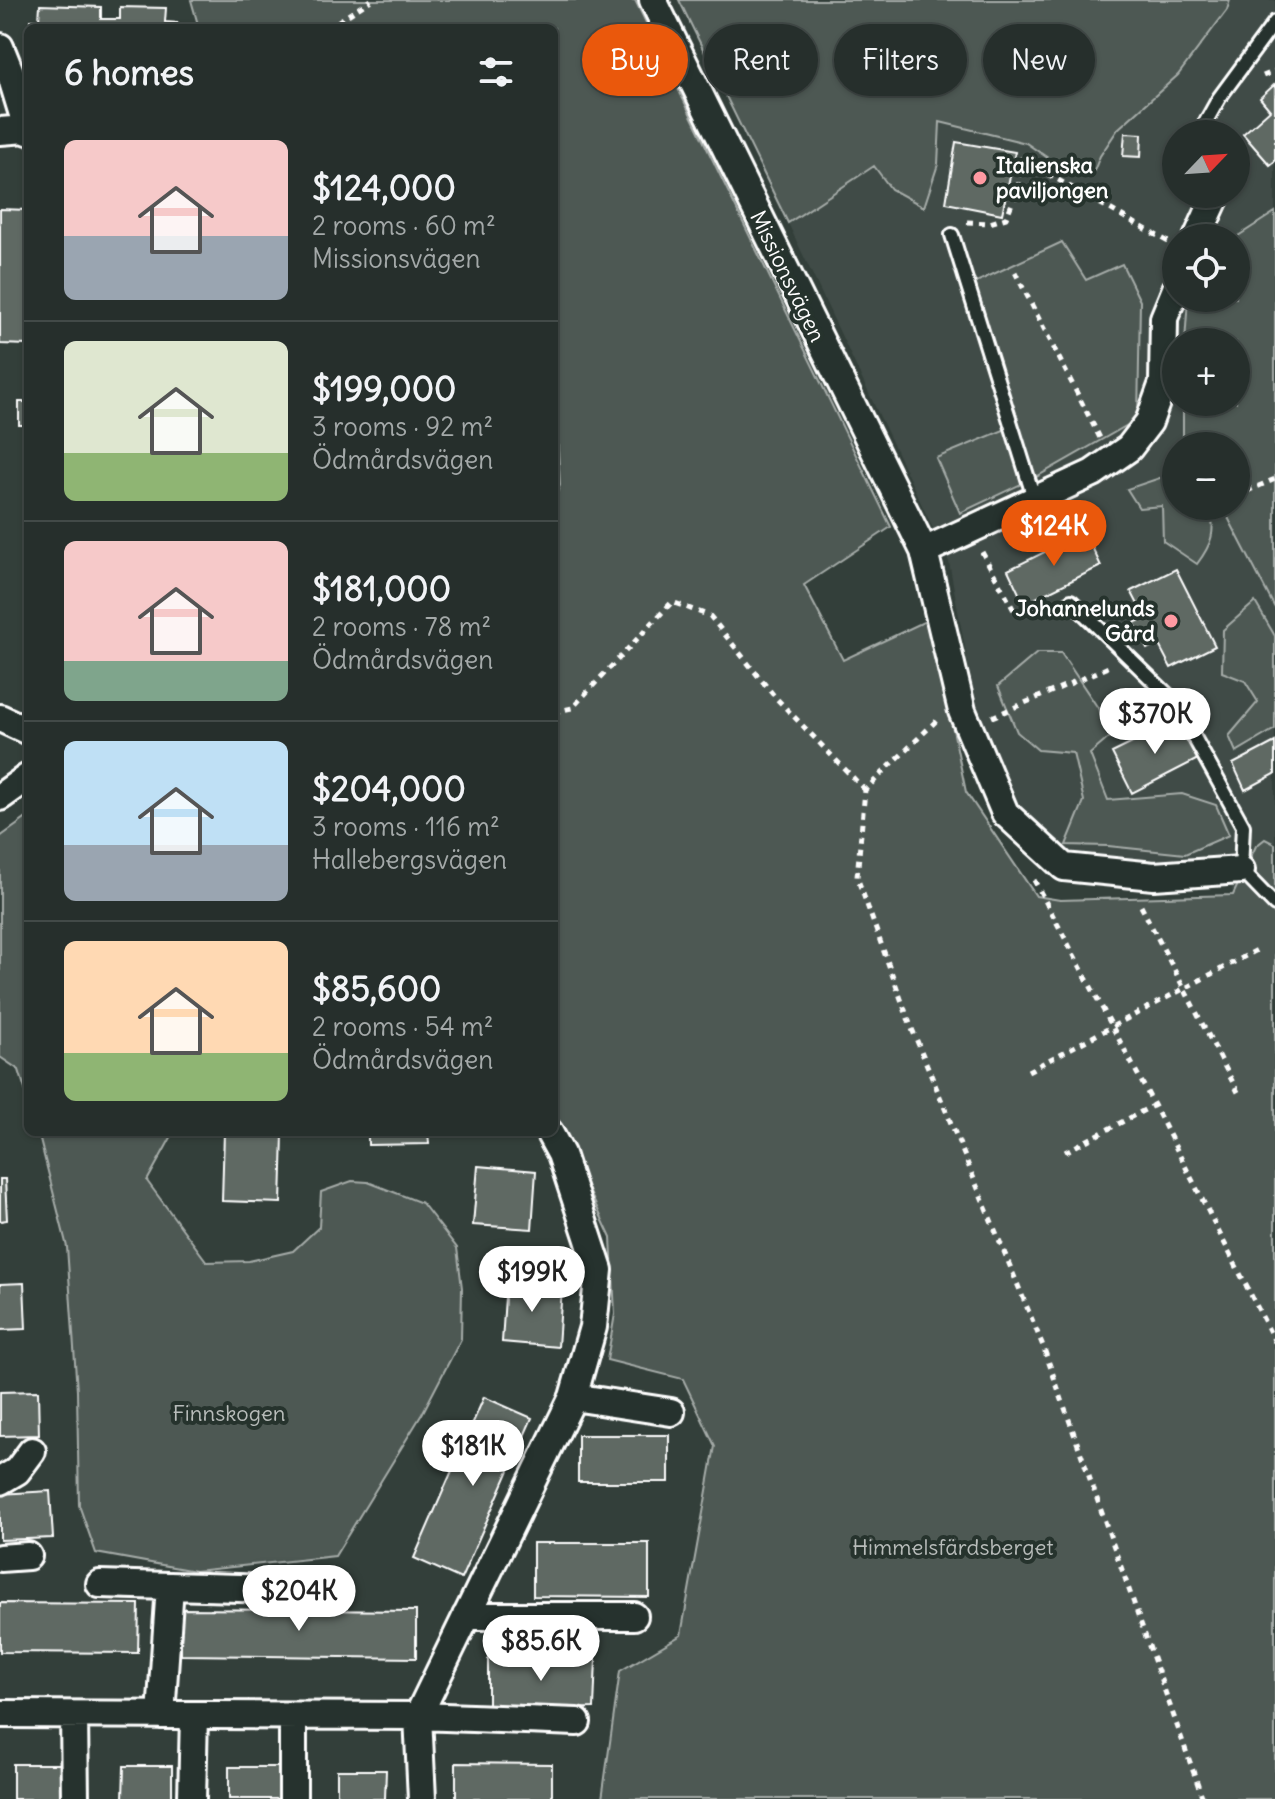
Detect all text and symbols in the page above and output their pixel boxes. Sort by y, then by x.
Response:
chip: Buy [582,24,688,96]
chip: Rent [704,24,818,96]
chip: Filters [834,24,967,96]
chip: New [983,24,1095,96]
icon: filters [474,50,518,94]
text: 6 homes [64,51,194,94]
north arrow [1162,120,1250,208]
map controls [1162,120,1250,520]
place label: Italienska paviljongen [996,151,1109,204]
text: $124,000 [312,166,456,209]
marker: Italienska paviljongen [971,169,989,187]
icon: home [128,172,224,268]
street label: Missionsvägen [744,206,832,346]
text: 2 rooms · 60 m² [312,209,496,242]
button: locate [1162,224,1250,312]
text: Missionsvägen [312,242,481,275]
button: + [1162,328,1250,416]
text: $199,000 [312,367,456,410]
icon: home [128,373,224,469]
text: 3 rooms · 92 m² [312,410,493,443]
button: − [1162,432,1250,520]
text: Ödmårdsvägen [312,443,493,476]
pin: $124K [998,500,1110,568]
text: $124K [1019,509,1089,542]
text: $181,000 [312,567,451,610]
icon: home [128,573,224,669]
place label: Johannelunds Gård [1015,594,1155,647]
text: 2 rooms · 78 m² [312,610,491,643]
marker: Johannelunds Gård [1162,612,1180,630]
text: Ödmårdsvägen [312,643,493,676]
pin: $370K [1099,688,1211,756]
text: $370K [1117,697,1193,730]
text: $204,000 [312,767,466,810]
icon: home [128,773,224,869]
text: 3 rooms · 116 m² [312,810,500,843]
text: Hallebergsvägen [312,843,507,876]
text: $85,600 [312,967,441,1010]
icon: home [128,973,224,1069]
text: 2 rooms · 54 m² [312,1010,494,1043]
text: Ödmårdsvägen [312,1043,493,1076]
pin: $199K [476,1246,588,1314]
text: $199K [497,1255,567,1288]
park label: Finnskogen [172,1399,286,1427]
pin: $181K [417,1420,529,1488]
text: $181K [440,1429,506,1462]
park label: Himmelsfärdsberget [852,1533,1054,1561]
pin: $204K [243,1565,355,1633]
text: $204K [261,1574,337,1607]
pin: $85.6K [476,1615,606,1683]
text: $85.6K [501,1624,581,1657]

